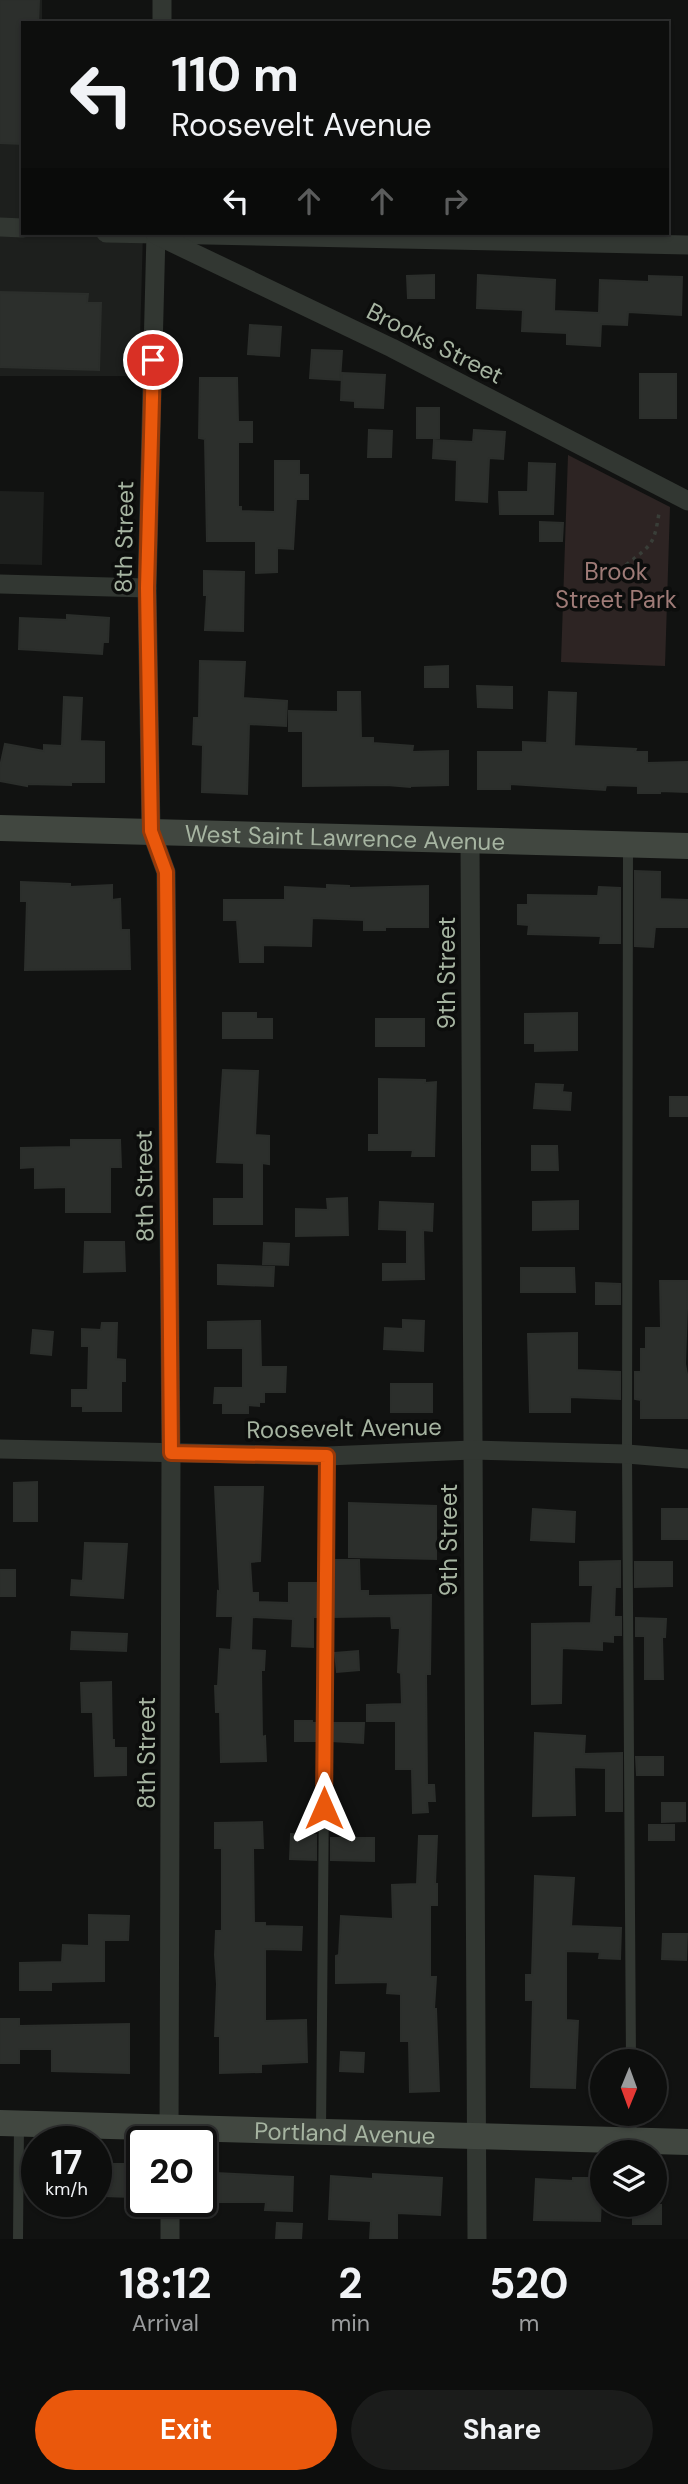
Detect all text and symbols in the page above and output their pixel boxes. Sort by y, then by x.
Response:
text: 110 m [171,42,299,106]
icon: left [56,49,147,140]
text: Roosevelt Avenue [171,104,432,146]
icon: left [217,182,255,220]
icon: ahead [290,182,328,220]
icon: ahead [363,182,401,220]
icon: right [436,182,474,220]
street label: Brooks Street [361,295,509,391]
pin [123,330,183,390]
icon: arrive [134,341,172,379]
street label: 8th Street [108,481,140,593]
park label: Brook Street Park [555,556,677,615]
street label: West Saint Lawrence Avenue [184,817,505,857]
street label: 9th Street [431,917,462,1029]
street label: 8th Street [128,1130,160,1242]
street label: Roosevelt Avenue [246,1411,442,1445]
street label: 9th Street [433,1484,464,1596]
street label: 8th Street [131,1697,162,1809]
position arrow [287,1771,361,1845]
north arrow [590,2049,667,2126]
map controls [590,2049,667,2217]
street label: Portland Avenue [254,2115,436,2151]
speed limit sign: 20 [126,2126,217,2217]
text: 17 [51,2139,82,2185]
button: layers [590,2140,667,2217]
text: km/h [45,2177,88,2201]
text: 18:12 [119,2256,211,2311]
text: 2 [338,2256,362,2311]
text: 520 [489,2256,569,2311]
text: Arrival [132,2308,199,2338]
text: min [331,2308,370,2338]
text: m [519,2308,539,2338]
button: Exit [35,2390,337,2470]
button: Share [351,2390,653,2470]

